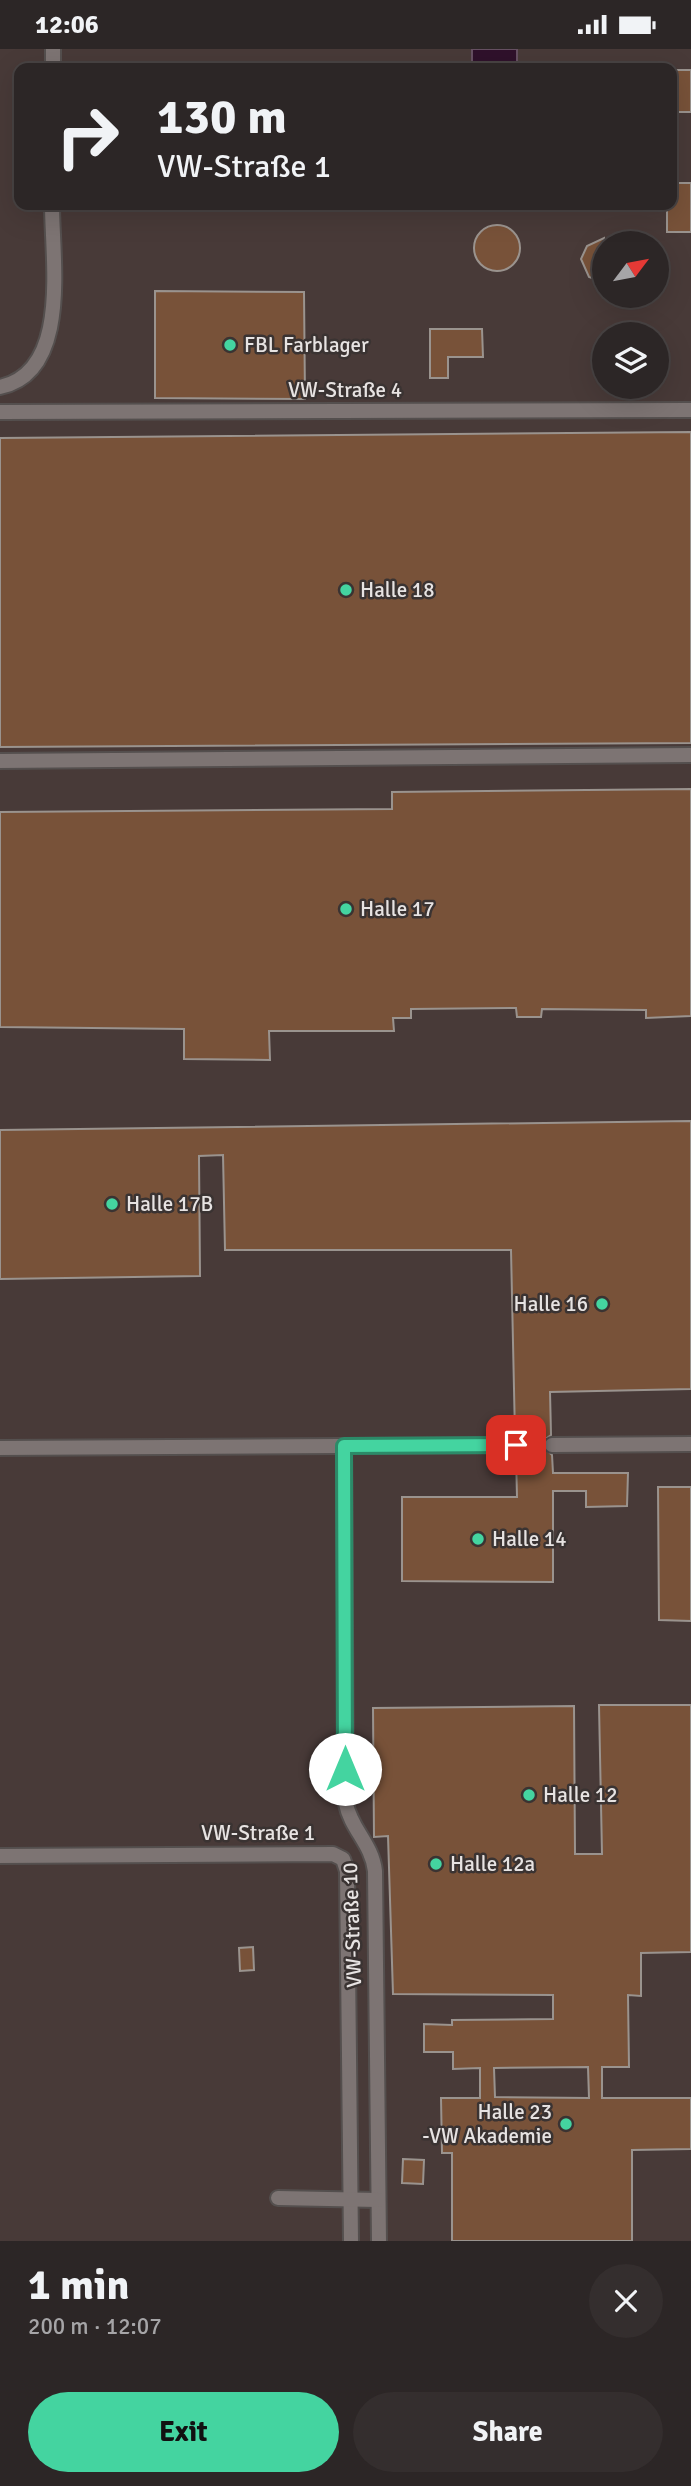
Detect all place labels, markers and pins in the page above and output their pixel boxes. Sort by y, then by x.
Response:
place label: FBL Farblager [244,332,369,358]
marker: FBL Farblager [222,337,238,353]
place label: Halle 18 [360,577,435,603]
marker: Halle 18 [338,582,354,598]
place label: Halle 17 [360,896,435,922]
marker: Halle 17 [338,901,354,917]
place label: Halle 17B [126,1191,213,1217]
marker: Halle 17B [104,1196,120,1212]
place label: Halle 16 [513,1291,588,1317]
marker: Halle 16 [594,1296,610,1312]
pin [486,1415,546,1475]
place label: Halle 14 [492,1526,567,1552]
marker: Halle 14 [470,1531,486,1547]
place label: Halle 12 [543,1782,618,1808]
marker: Halle 12 [521,1787,537,1803]
place label: Halle 12a [450,1851,535,1877]
marker: Halle 12a [428,1856,444,1872]
place label: Halle 23 -VW Akademie [422,2099,552,2149]
marker: Halle 23 -VW Akademie [558,2116,574,2132]

